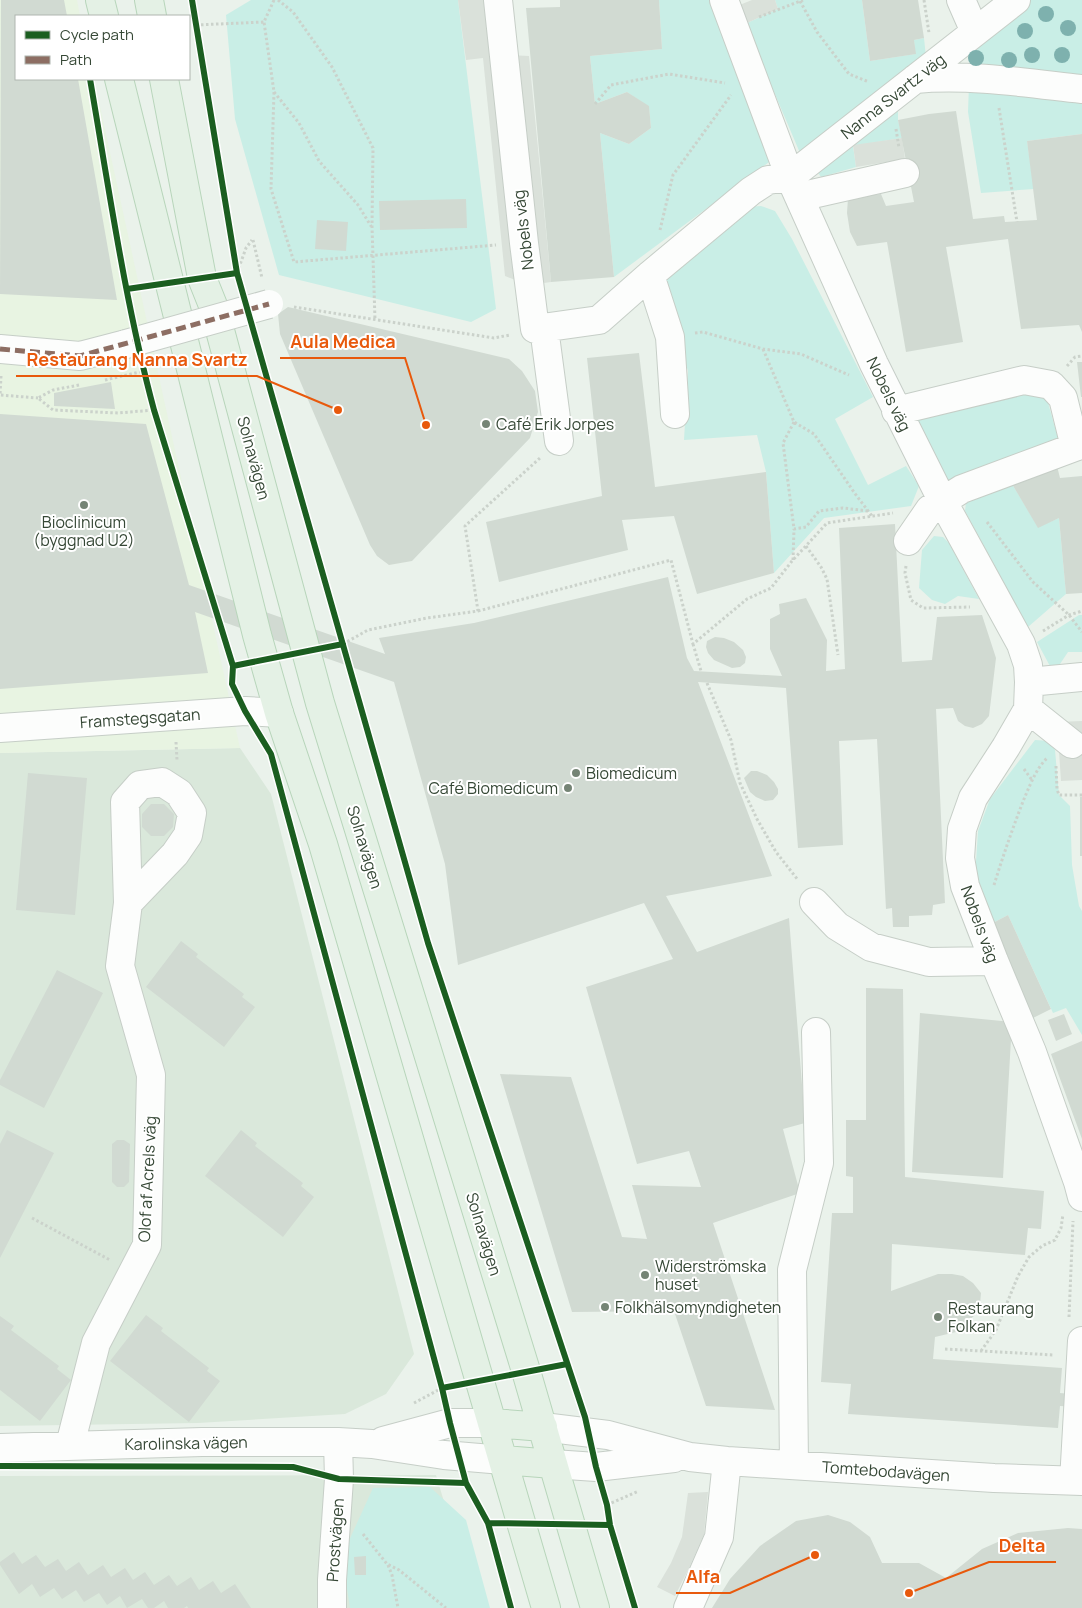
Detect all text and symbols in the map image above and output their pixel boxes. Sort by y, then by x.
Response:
legend [15,15,190,80]
text: Cycle path [60,24,134,45]
street label: Nanna Svartz väg [836,48,950,144]
text: Path [60,49,92,70]
street label: Nobels väg [507,189,539,271]
callout: Aula Medica [280,325,405,358]
text: Aula Medica [290,329,396,353]
callout: Restaurang Nanna Svartz [16,343,257,376]
text: Restaurang Nanna Svartz [26,347,248,371]
street label: Nobels väg [861,353,917,435]
place label: Café Erik Jorpes [496,413,614,435]
street label: Solnavägen [232,414,276,502]
marker: Café Erik Jorpes [480,418,492,430]
marker: Bioclinicum (byggnad U2) [78,499,90,511]
place label: Bioclinicum (byggnad U2) [33,511,135,551]
street label: Framstegsgatan [79,703,201,733]
place label: Biomedicum [586,762,677,784]
marker: Biomedicum [570,767,582,779]
place label: Café Biomedicum [428,777,558,799]
marker: Café Biomedicum [562,782,574,794]
street label: Solnavägen [342,803,388,891]
street label: Nobels väg [956,882,1004,966]
street label: Olof af Acrels väg [133,1115,161,1243]
street label: Solnavägen [461,1190,507,1278]
place label: Widerströmska huset [655,1255,766,1295]
marker: Widerströmska huset [639,1269,651,1281]
place label: Folkhälsomyndigheten [615,1296,781,1318]
place label: Restaurang Folkan [948,1297,1034,1337]
marker: Folkhälsomyndigheten [599,1301,611,1313]
marker: Restaurang Folkan [932,1311,944,1323]
street label: Karolinska vägen [124,1431,248,1455]
street label: Tomtebodavägen [821,1456,951,1486]
street label: Prostvägen [321,1497,349,1583]
callout: Delta [989,1529,1056,1562]
text: Delta [999,1533,1045,1557]
callout: Alfa [676,1560,730,1593]
text: Alfa [686,1564,720,1588]

